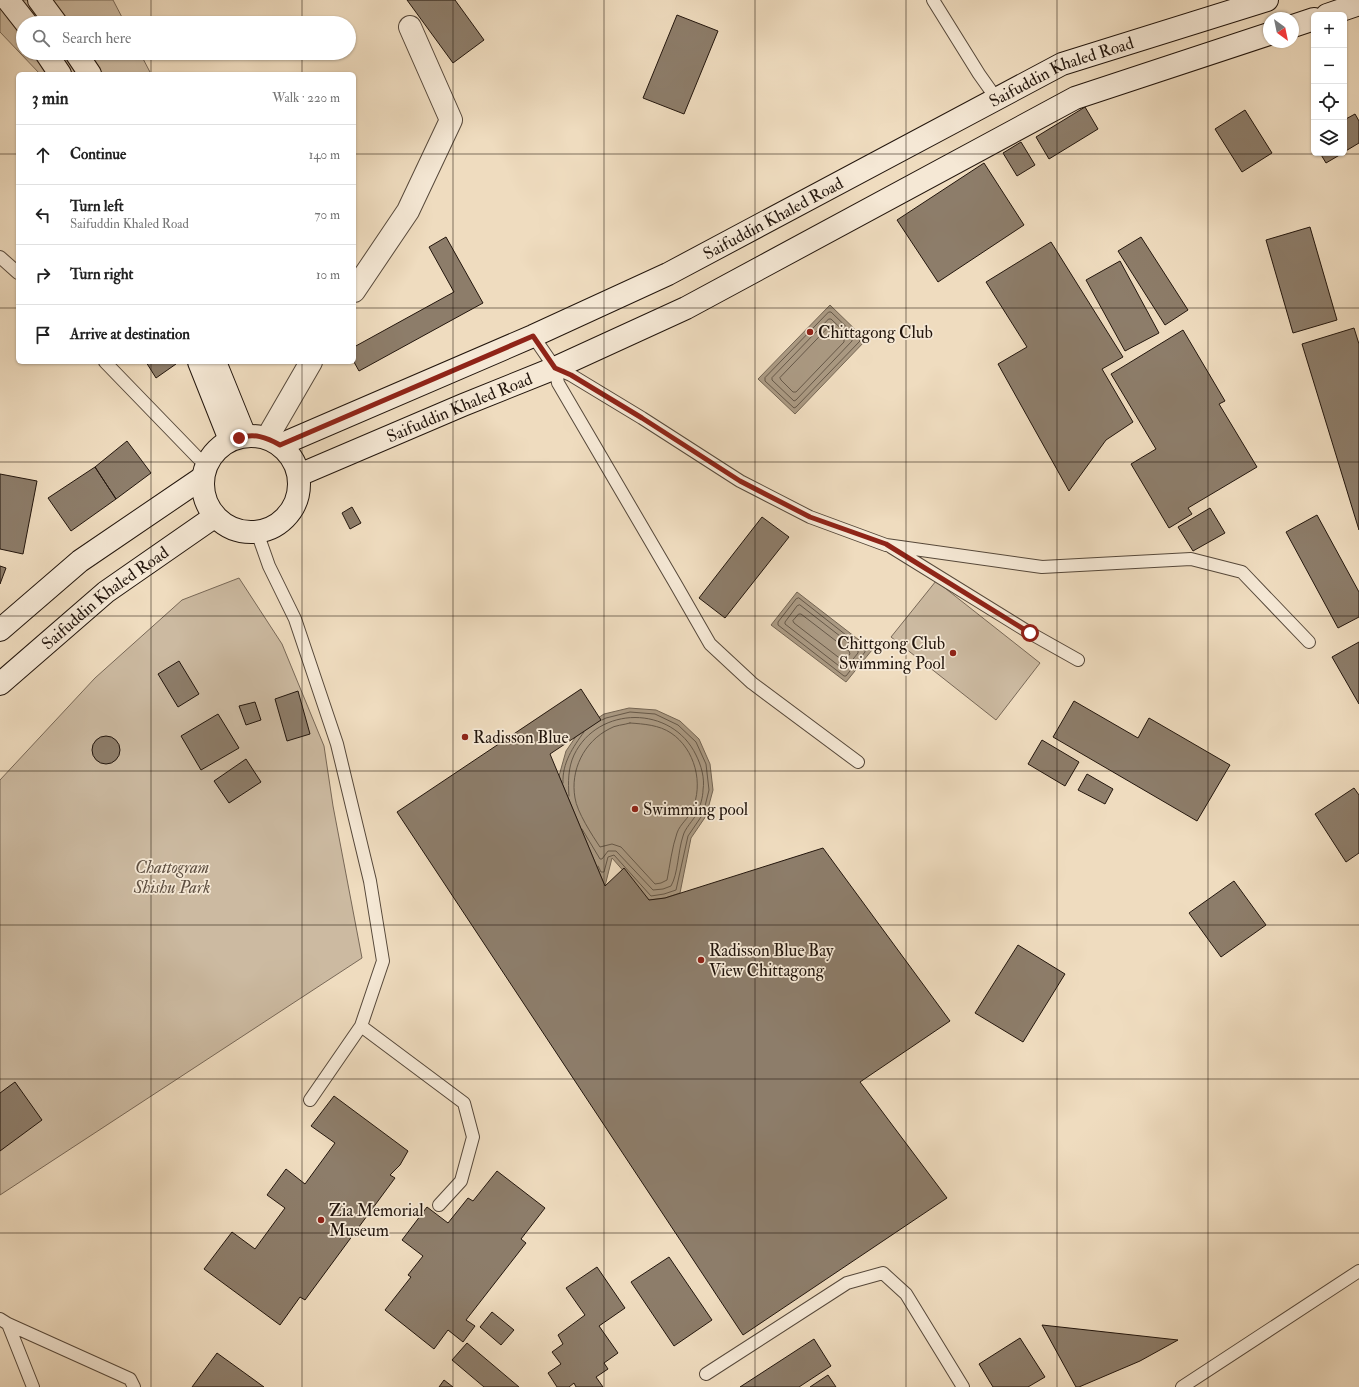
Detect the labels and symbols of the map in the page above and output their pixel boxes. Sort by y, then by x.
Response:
north arrow [1263,12,1299,48]
street label: Saifuddin Khaled Road [985,32,1137,112]
street label: Saifuddin Khaled Road [700,172,847,264]
place label: Chittagong Club [818,322,933,343]
marker: Chittagong Club [805,327,815,337]
street label: Saifuddin Khaled Road [384,368,536,447]
route end [230,429,248,447]
street label: Saifuddin Khaled Road [37,542,173,654]
route start [1021,624,1039,642]
place label: Chittgong Club Swimming Pool [837,633,946,674]
marker: Chittgong Club Swimming Pool [948,648,958,658]
place label: Radisson Blue [473,727,569,748]
marker: Radisson Blue [460,732,470,742]
place label: Swimming pool [643,799,749,821]
marker: Swimming pool [630,804,640,814]
park label: Chattogram Shishu Park [133,857,210,898]
place label: Radisson Blue Bay View Chittagong [709,940,834,981]
marker: Radisson Blue Bay View Chittagong [696,955,706,965]
place label: Zia Memorial Museum [329,1200,424,1241]
marker: Zia Memorial Museum [316,1215,326,1225]

